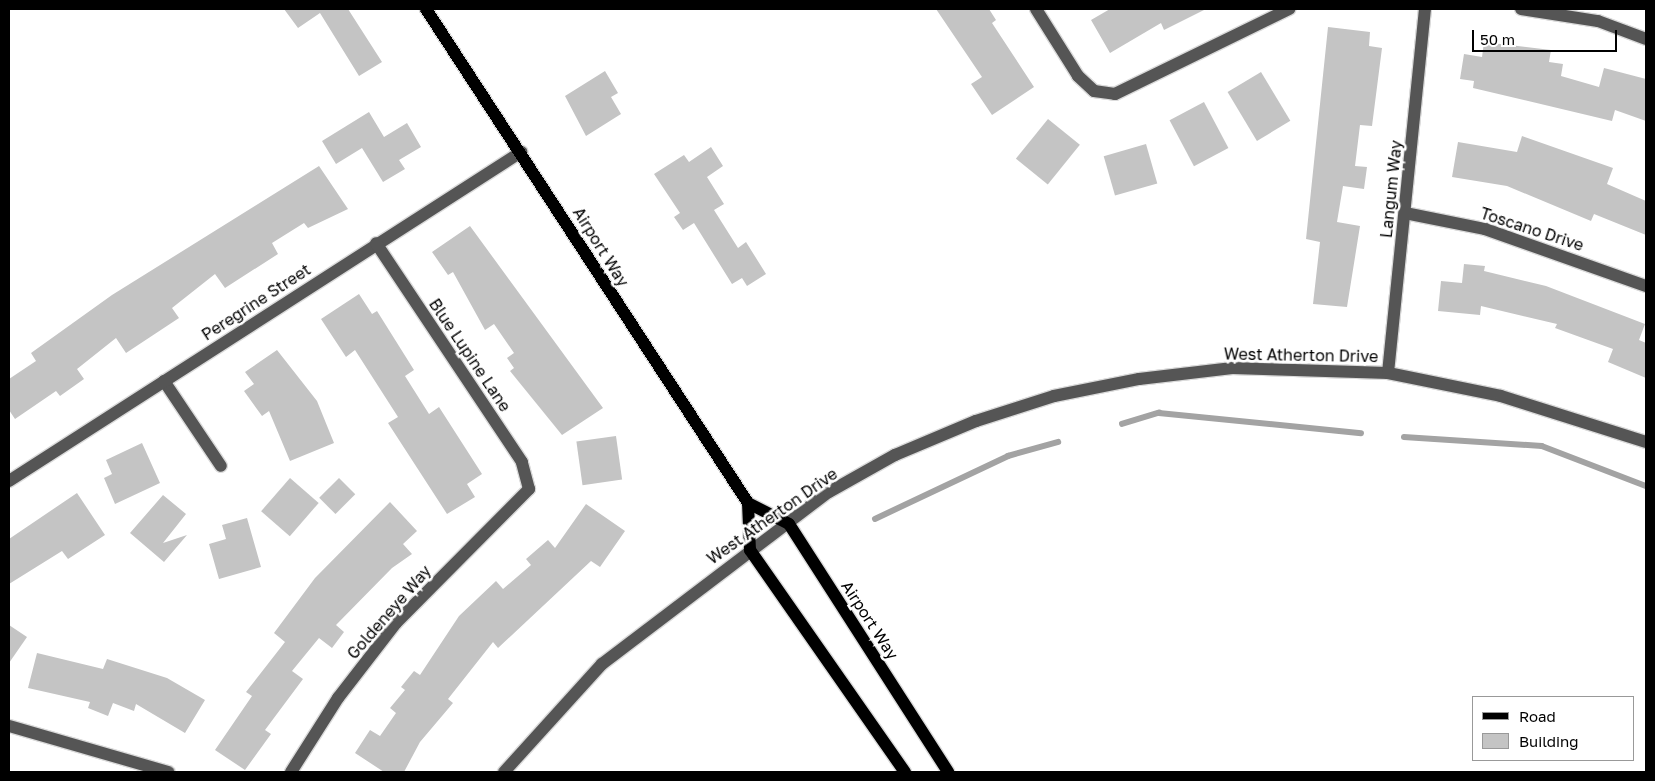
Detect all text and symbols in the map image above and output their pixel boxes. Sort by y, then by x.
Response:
scale bar [1475,20,1620,52]
text: 50 m [1480,30,1515,48]
street label: Langum Way [1376,139,1406,239]
street label: Toscano Drive [1478,203,1586,255]
street label: Airport Way [569,204,633,290]
street label: Peregrine Street [198,260,314,344]
street label: Blue Lupine Lane [425,295,515,415]
street label: West Atherton Drive [1224,344,1378,366]
street label: West Atherton Drive [703,464,841,568]
street label: Goldeneye Way [343,561,435,663]
street label: Airport Way [837,577,903,663]
legend [1472,696,1635,761]
text: Road [1519,707,1556,725]
text: Building [1519,732,1579,750]

